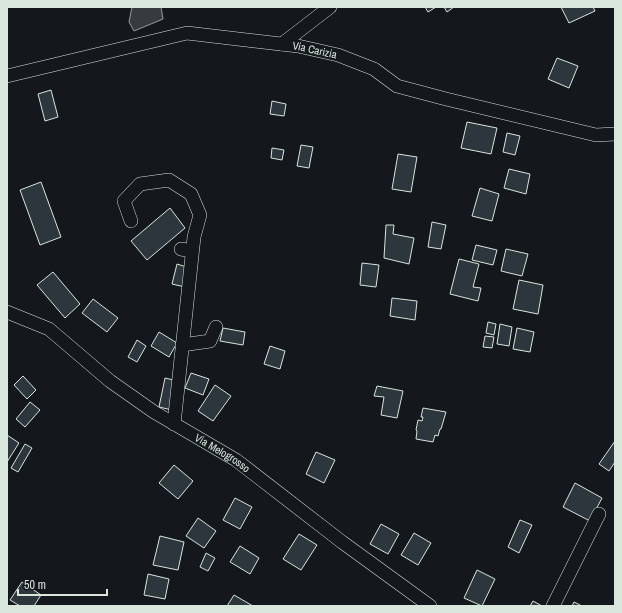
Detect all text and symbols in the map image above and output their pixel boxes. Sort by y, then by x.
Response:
street label: Via Carizia [292,38,338,62]
street label: Via Melogrosso [192,430,253,475]
scale bar [18,571,107,597]
text: 50 m [24,577,46,593]

